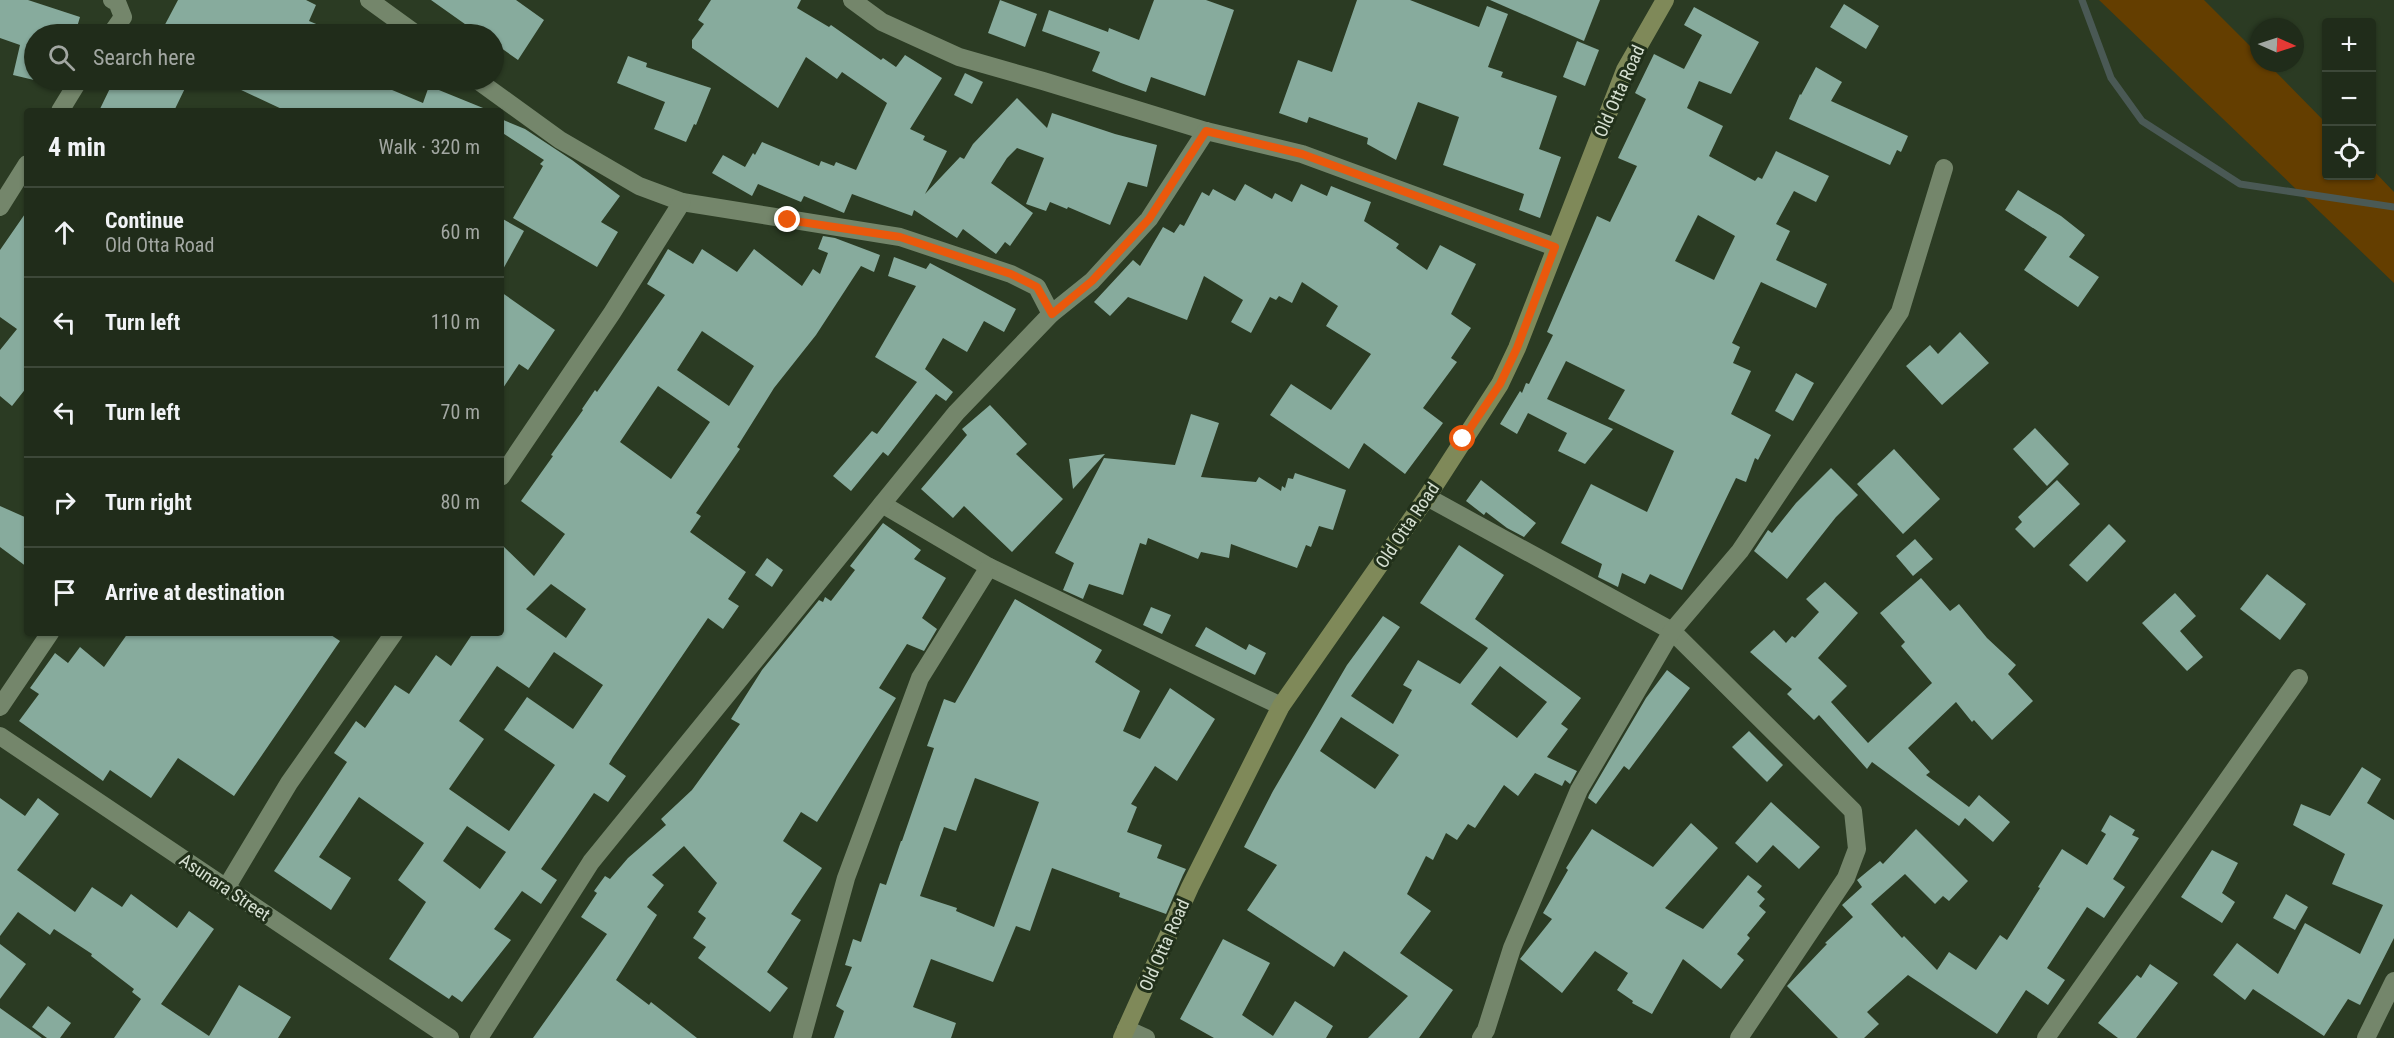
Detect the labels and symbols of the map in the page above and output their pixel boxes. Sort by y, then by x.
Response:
north arrow [2250,18,2304,72]
street label: Old Otta Road [1589,42,1649,140]
route end [774,206,800,232]
route start [1449,425,1475,451]
street label: Old Otta Road [1371,478,1443,572]
street label: Asunara Street [176,849,274,925]
street label: Old Otta Road [1134,896,1194,994]

